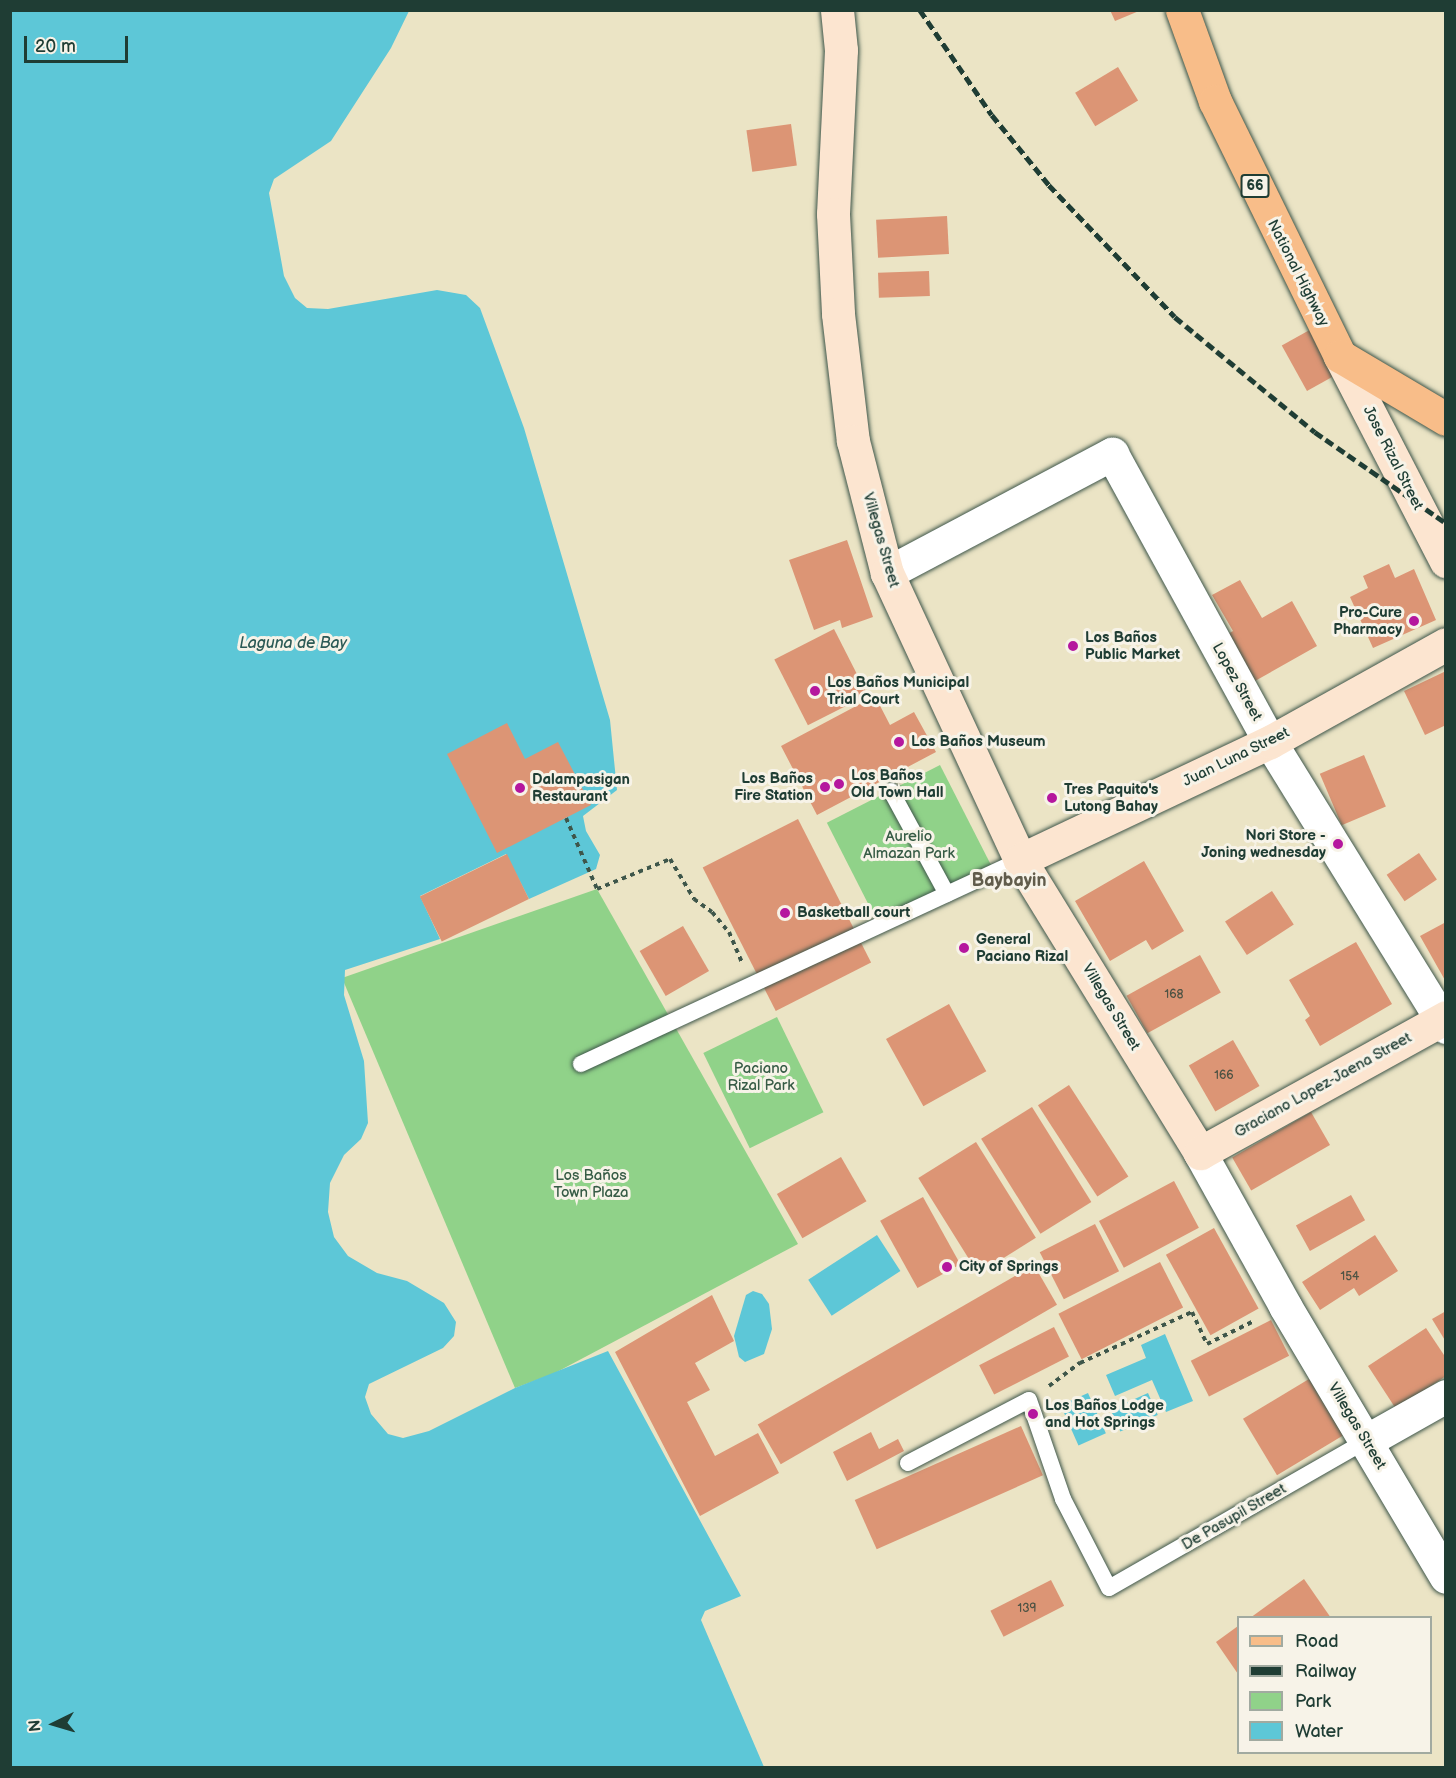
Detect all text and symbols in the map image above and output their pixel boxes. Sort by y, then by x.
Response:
scale bar [27,24,130,62]
text: 20 m [35,36,76,57]
road number: 66 [1240,175,1270,197]
street label: National Highway [1263,217,1333,329]
street label: Jose Rizal Street [1359,403,1427,513]
street label: Villegas Street [859,490,903,590]
place label: Pro-Cure Pharmacy [1333,603,1402,638]
marker: Pro-Cure Pharmacy [1407,614,1421,628]
place label: Los Baños Public Market [1085,628,1180,663]
water label: Laguna de Bay [239,634,347,654]
marker: Los Baños Public Market [1066,639,1080,653]
street label: Lopez Street [1208,640,1266,724]
place label: Los Baños Municipal Trial Court [827,673,969,708]
marker: Los Baños Municipal Trial Court [808,684,822,698]
street label: Juan Luna Street [1180,723,1292,791]
place label: Los Baños Museum [911,733,1045,751]
marker: Los Baños Museum [892,735,906,749]
place label: Los Baños Old Town Hall [851,766,943,801]
place label: Los Baños Fire Station [734,769,813,804]
place label: Dalampasigan Restaurant [532,770,630,805]
marker: Los Baños Old Town Hall [832,777,846,791]
marker: Los Baños Fire Station [818,780,832,794]
place label: Tres Paquito's Lutong Bahay [1064,780,1158,815]
marker: Dalampasigan Restaurant [513,781,527,795]
marker: Tres Paquito's Lutong Bahay [1045,791,1059,805]
place label: Nori Store - Joning wednesday [1201,826,1326,861]
park label: Aurelio Almazan Park [863,827,955,862]
marker: Nori Store - Joning wednesday [1331,837,1345,851]
district label: Baybayin [972,870,1046,892]
place label: Basketball court [797,904,910,922]
marker: Basketball court [778,906,792,920]
place label: General Paciano Rizal [976,930,1068,965]
marker: General Paciano Rizal [957,941,971,955]
street label: Villegas Street [1078,960,1144,1054]
house number: 168 [1165,988,1183,1002]
street label: Graciano Lopez-Jaena Street [1231,1029,1415,1141]
park label: Paciano Rizal Park [727,1059,795,1094]
house number: 166 [1214,1069,1234,1083]
park label: Los Baños Town Plaza [553,1166,629,1201]
place label: City of Springs [959,1258,1059,1276]
marker: City of Springs [940,1260,954,1274]
house number: 154 [1341,1270,1359,1284]
street label: Villegas Street [1324,1379,1390,1473]
place label: Los Baños Lodge and Hot Springs [1045,1396,1164,1431]
marker: Los Baños Lodge and Hot Springs [1026,1407,1040,1421]
street label: De Pasupil Street [1179,1480,1289,1554]
house number: 139 [1018,1602,1036,1616]
legend [1237,1616,1432,1754]
text: Road [1295,1631,1339,1652]
text: Railway [1295,1661,1357,1682]
text: Park [1295,1691,1331,1712]
north arrow [24,1694,84,1754]
text: N [26,1719,46,1732]
text: Water [1295,1721,1343,1742]

